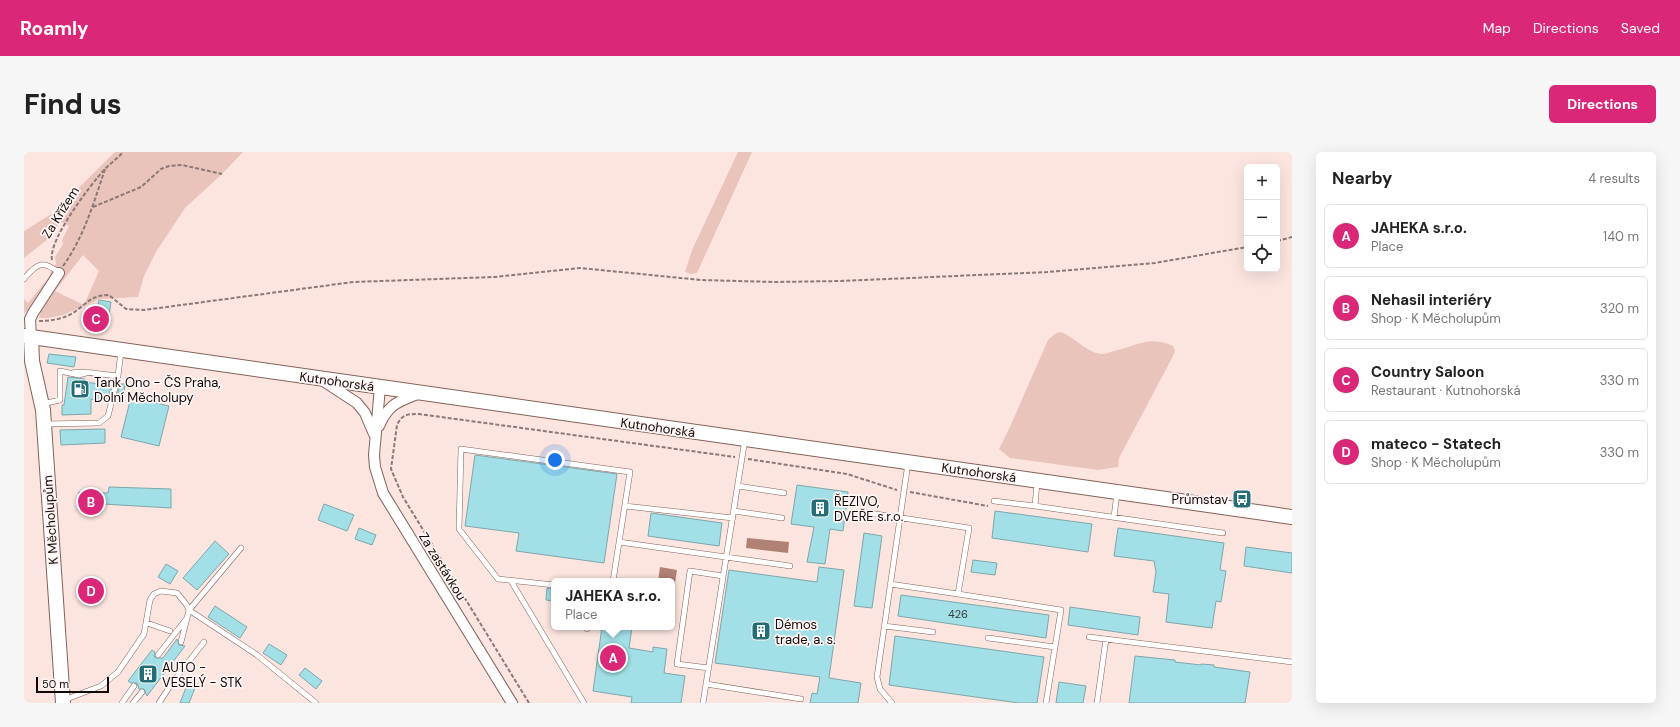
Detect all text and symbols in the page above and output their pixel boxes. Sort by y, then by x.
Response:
text: Roamly [20,16,89,41]
text: Map [1483,19,1511,37]
text: Directions [1533,19,1599,37]
text: Saved [1621,19,1660,37]
button: Directions [1549,85,1656,123]
text: Find us [24,86,122,123]
map controls [1244,164,1280,272]
button: + [1244,164,1280,200]
text: Nearby [1332,167,1392,189]
text: 4 results [1588,170,1640,187]
street label: Za Křížem [38,183,83,241]
button: − [1244,200,1280,236]
text: JAHEKA s.r.o. [1371,218,1467,238]
text: A [1341,228,1351,245]
text: 140 m [1603,228,1639,245]
button: locate [1244,236,1280,272]
text: Place [1371,238,1403,255]
text: Nehasil interiéry [1371,290,1492,310]
text: B [1342,300,1350,317]
text: 320 m [1600,300,1639,317]
pin: C [83,304,109,334]
text: Shop · K Měcholupům [1371,310,1501,327]
text: Country Saloon [1371,362,1484,382]
street label: Kutnohorská [299,368,375,395]
text: C [1341,372,1351,389]
text: 330 m [1600,372,1639,389]
place label: Tank Ono - ČS Praha, Dolní Měcholupy [94,374,221,406]
fuel station icon: Tank Ono - ČS Praha, Dolní Měcholupy [69,378,91,400]
text: Restaurant · Kutnohorská [1371,382,1521,399]
street label: Kutnohorská [620,414,696,441]
text: mateco - Statech [1371,434,1501,454]
text: D [1341,444,1351,461]
text: 330 m [1600,444,1639,461]
your location [545,450,565,470]
text: Shop · K Měcholupům [1371,454,1501,471]
street label: Kutnohorská [941,459,1017,486]
street label: K Měcholupům [39,475,62,565]
pin: B [78,487,104,517]
bus stop icon: Průmstav [1231,488,1253,510]
place label: Průmstav [1172,491,1228,508]
place label: ŘEZIVO, DVEŘE s.r.o. [834,493,904,525]
building icon: ŘEZIVO, DVEŘE s.r.o. [809,497,831,519]
street label: Za zastávkou [415,529,470,603]
pin: D [78,576,104,606]
popup [551,578,675,630]
text: JAHEKA s.r.o. [565,586,661,606]
text: Place [565,606,597,623]
house number: 426 [948,607,968,621]
place label: Démos trade, a. s. [775,616,836,648]
building icon: Démos trade, a. s. [750,620,772,642]
pin: A [600,643,626,673]
place label: AUTO - VESELÝ - STK [162,659,243,691]
building icon: AUTO - VESELÝ - STK [137,663,159,685]
scale bar [36,675,109,694]
text: 50 m [42,677,69,691]

